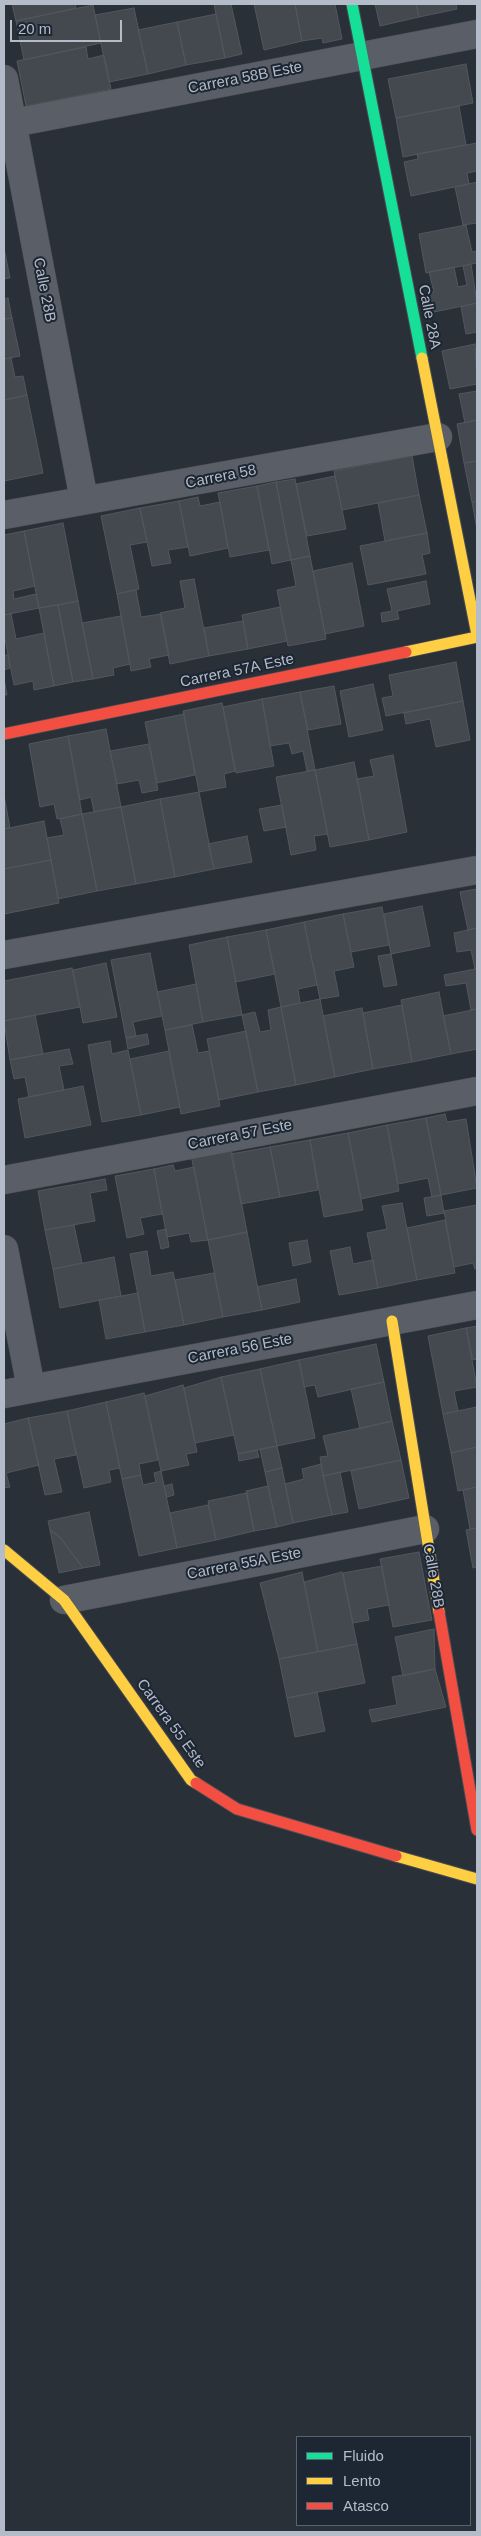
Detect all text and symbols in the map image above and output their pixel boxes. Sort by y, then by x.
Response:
scale bar [12,10,125,42]
text: 20 m [18,20,51,37]
street label: Carrera 58B Este [186,58,304,98]
street label: Calle 28B [29,256,59,324]
street label: Calle 28A [414,283,444,351]
street label: Carrera 58 [184,461,258,493]
street label: Carrera 57A Este [178,650,296,692]
street label: Carrera 57 Este [186,1116,294,1154]
street label: Carrera 56 Este [186,1330,294,1368]
street label: Calle 28B [418,1542,448,1610]
street label: Carrera 55A Este [185,1544,303,1584]
street label: Carrera 55 Este [133,1676,209,1772]
legend [296,2436,471,2526]
text: Fluido [343,2447,384,2464]
text: Lento [343,2472,381,2489]
text: Atasco [343,2497,389,2514]

